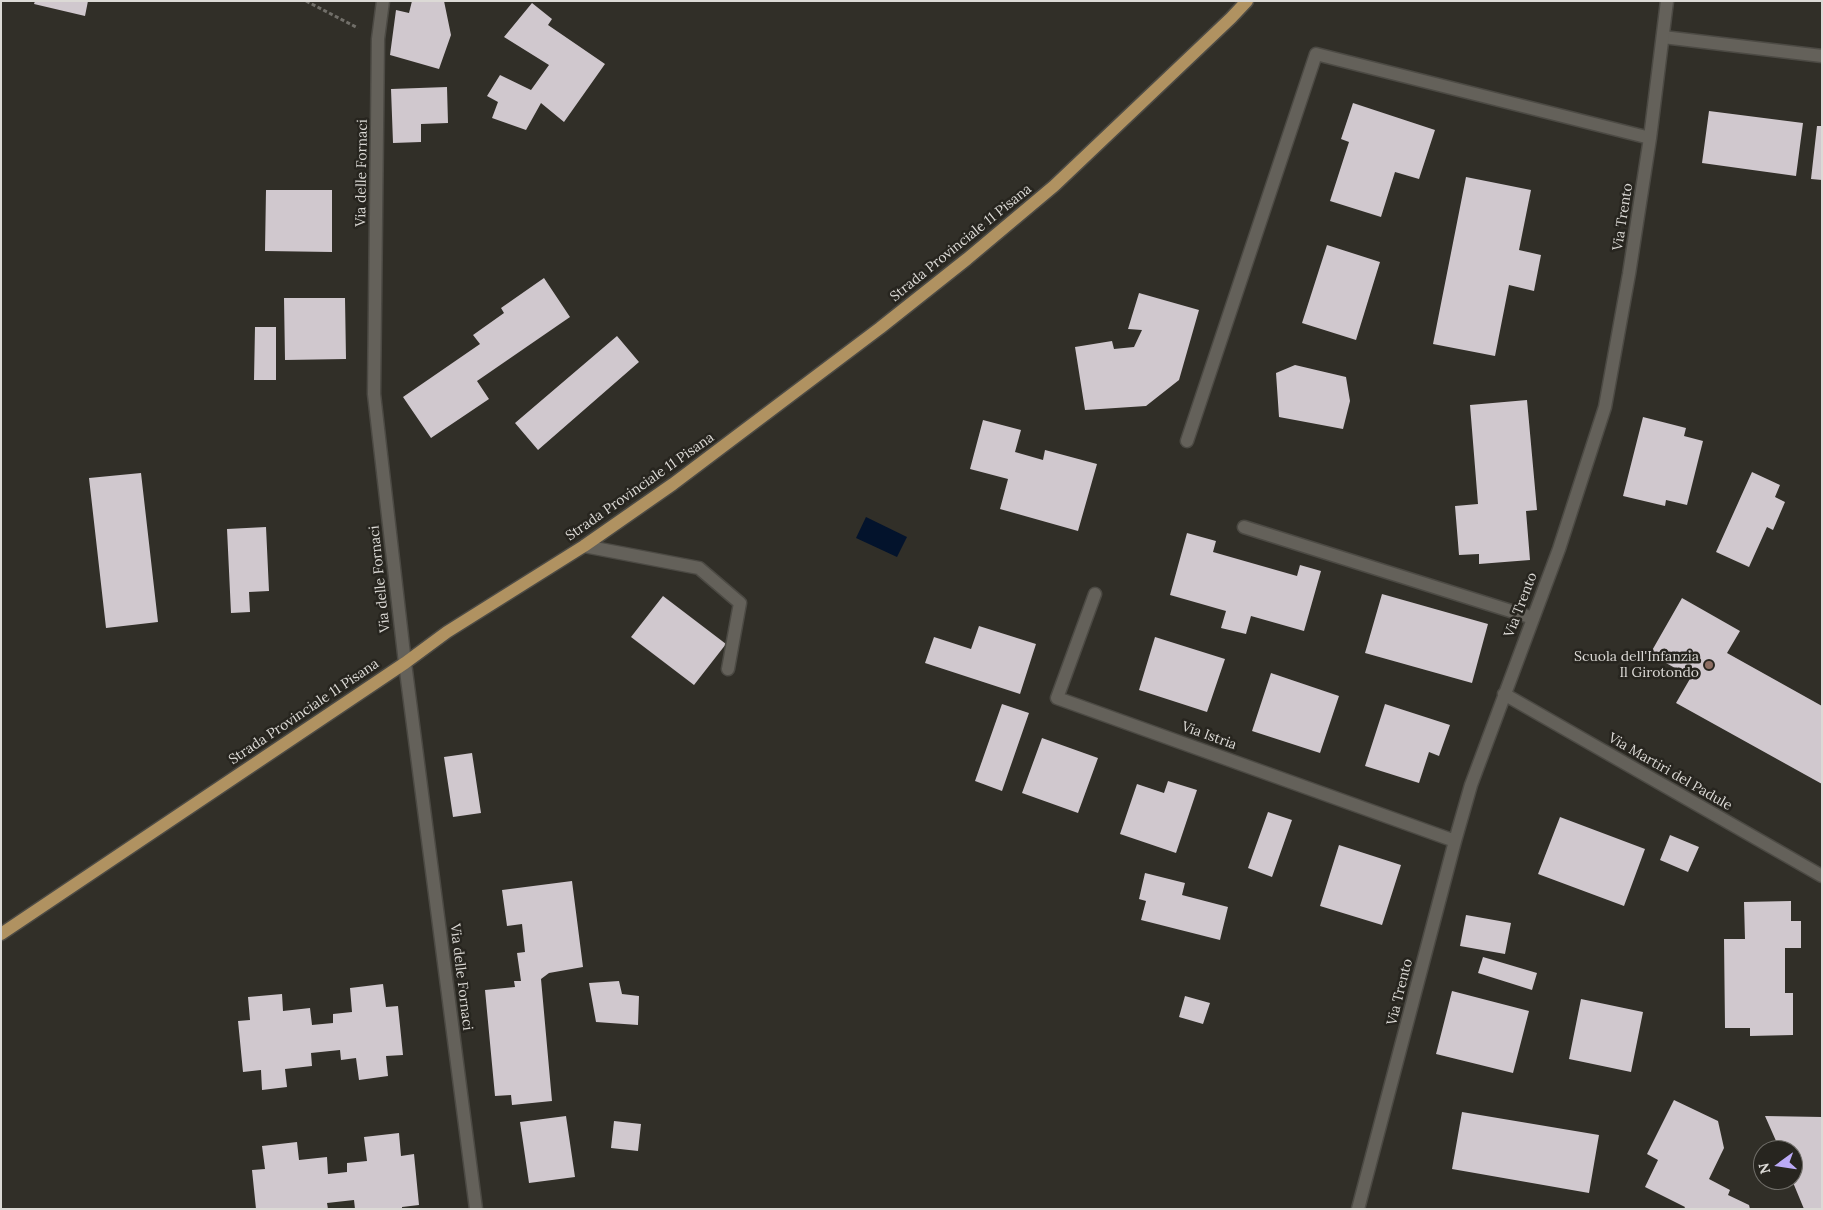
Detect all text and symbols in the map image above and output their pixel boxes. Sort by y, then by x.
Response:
street label: Via delle Fornaci [353,119,371,227]
street label: Strada Provinciale 11 Pisana [887,181,1035,305]
street label: Via Trento [1609,182,1637,252]
street label: Strada Provinciale 11 Pisana [563,429,717,545]
street label: Via delle Fornaci [366,525,394,633]
street label: Via Trento [1501,570,1541,640]
place label: Scuola dell'Infanzia Il Girotondo [1574,649,1699,682]
street label: Strada Provinciale 11 Pisana [226,655,382,769]
marker: Scuola dell'Infanzia Il Girotondo [1703,659,1715,671]
street label: Via Istria [1179,718,1239,754]
street label: Via Martiri del Padule [1605,730,1735,814]
street label: Via delle Fornaci [446,923,476,1031]
street label: Via Trento [1384,957,1416,1027]
north arrow [1753,1140,1803,1190]
text: N [1754,1161,1774,1176]

